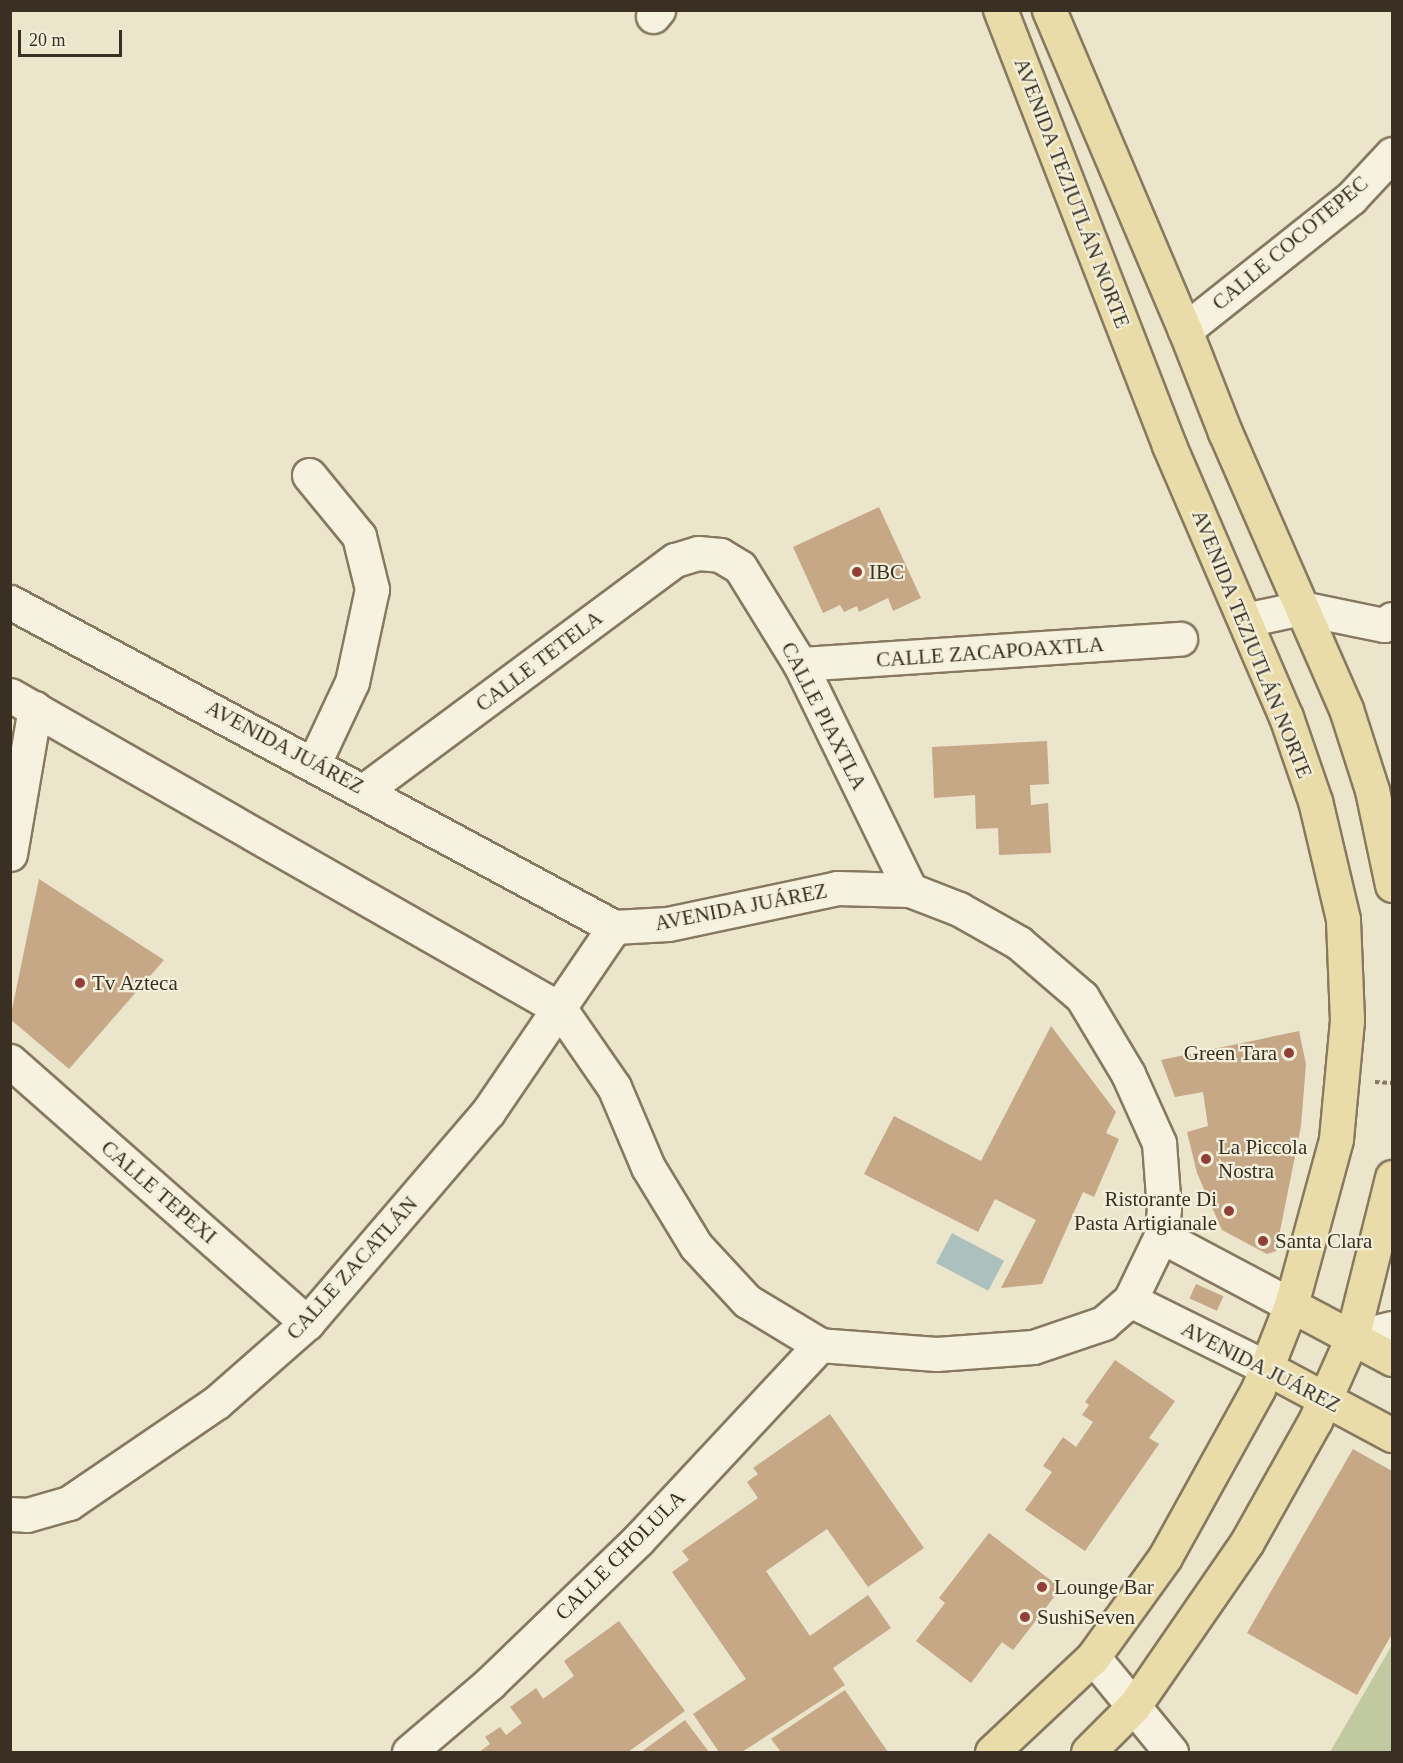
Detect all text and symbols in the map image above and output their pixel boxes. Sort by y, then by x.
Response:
scale bar [21,18,124,56]
text: 20 m [29,30,66,50]
street label: AVENIDA TEZIUTLÁN NORTE [1008,54,1136,332]
street label: CALLE COCOTEPEC [1207,171,1373,315]
street label: AVENIDA TEZIUTLÁN NORTE [1186,505,1318,783]
place label: IBC [869,559,904,585]
marker: IBC [850,565,864,579]
street label: CALLE TETELA [471,605,607,717]
street label: CALLE ZACAPOAXTLA [875,631,1105,673]
street label: CALLE PIAXTLA [776,638,872,794]
street label: AVENIDA JUÁREZ [201,694,369,800]
street label: AVENIDA JUÁREZ [652,878,830,936]
place label: Tv Azteca [92,970,179,996]
marker: Tv Azteca [73,976,87,990]
place label: Green Tara [1183,1040,1277,1066]
marker: Green Tara [1282,1046,1296,1060]
place label: La Piccola Nostra [1218,1134,1307,1184]
street label: CALLE TEPEXI [96,1135,222,1249]
marker: La Piccola Nostra [1199,1152,1213,1166]
place label: Ristorante Di Pasta Artigianale [1073,1186,1217,1236]
street label: CALLE ZACATLÁN [281,1191,423,1345]
marker: Ristorante Di Pasta Artigianale [1222,1204,1236,1218]
place label: Santa Clara [1275,1228,1372,1254]
marker: Santa Clara [1256,1234,1270,1248]
street label: AVENIDA JUÁREZ [1177,1316,1345,1418]
street label: CALLE CHOLULA [550,1485,690,1625]
place label: Lounge Bar [1054,1574,1154,1600]
marker: Lounge Bar [1035,1580,1049,1594]
place label: SushiSeven [1037,1604,1135,1630]
marker: SushiSeven [1018,1610,1032,1624]

